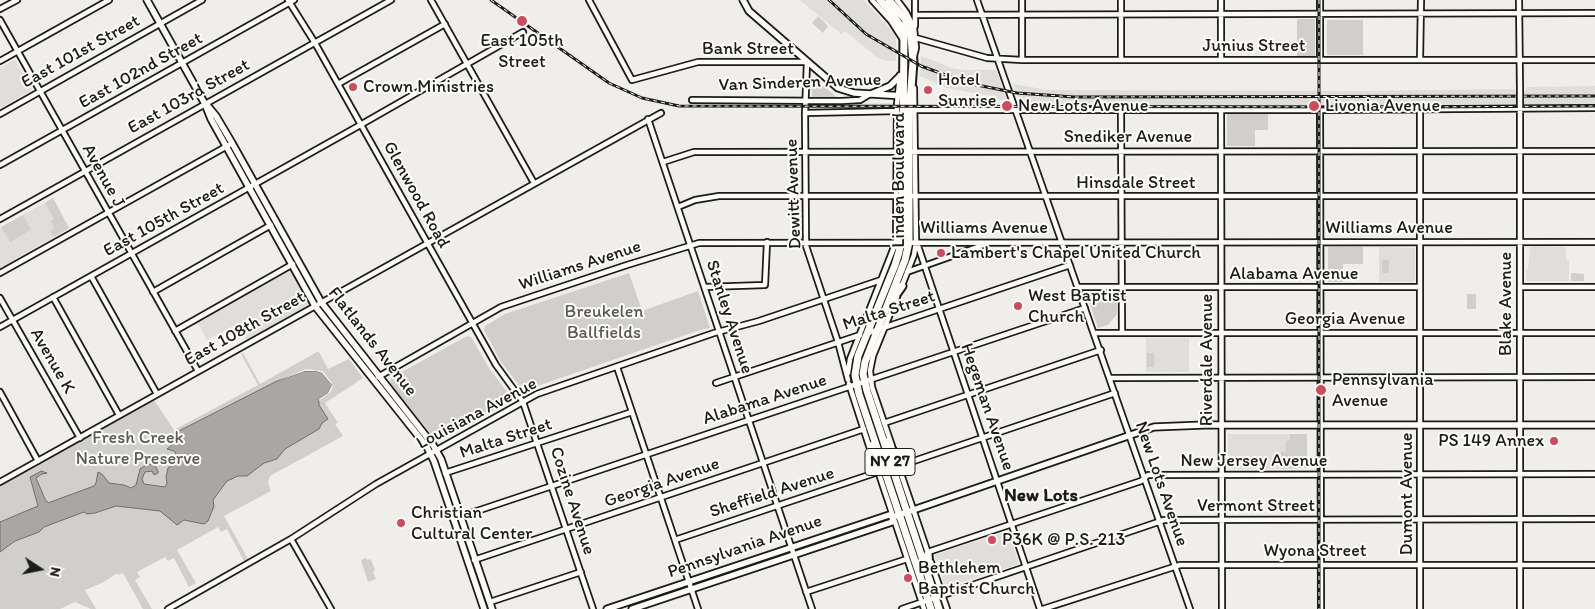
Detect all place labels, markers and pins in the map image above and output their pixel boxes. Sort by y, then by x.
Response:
marker: East 105th Street [515,14,529,28]
place label: East 105th Street [481,30,563,72]
place label: Hotel Sunrise [938,69,996,112]
place label: Crown Ministries [363,76,494,98]
marker: Crown Ministries [347,81,359,93]
marker: Hotel Sunrise [922,84,934,96]
place label: New Lots Avenue [1018,95,1148,117]
place label: Livonia Avenue [1325,95,1440,117]
marker: New Lots Avenue [1000,99,1014,113]
marker: Livonia Avenue [1307,99,1321,113]
place label: Lambert's Chapel United Church [951,242,1201,264]
marker: Lambert's Chapel United Church [935,247,947,259]
place label: West Baptist Church [1028,285,1127,328]
marker: West Baptist Church [1012,300,1024,312]
place label: Pennsylvania Avenue [1332,369,1434,412]
marker: Pennsylvania Avenue [1314,383,1328,397]
place label: PS 149 Annex [1438,430,1544,452]
marker: PS 149 Annex [1548,435,1560,447]
place label: Christian Cultural Center [411,502,532,544]
marker: Christian Cultural Center [395,517,407,529]
place label: P36K @ P.S. 213 [1002,529,1125,551]
marker: P36K @ P.S. 213 [986,534,998,546]
place label: Bethlehem Baptist Church [918,557,1035,600]
marker: Bethlehem Baptist Church [902,572,914,584]

